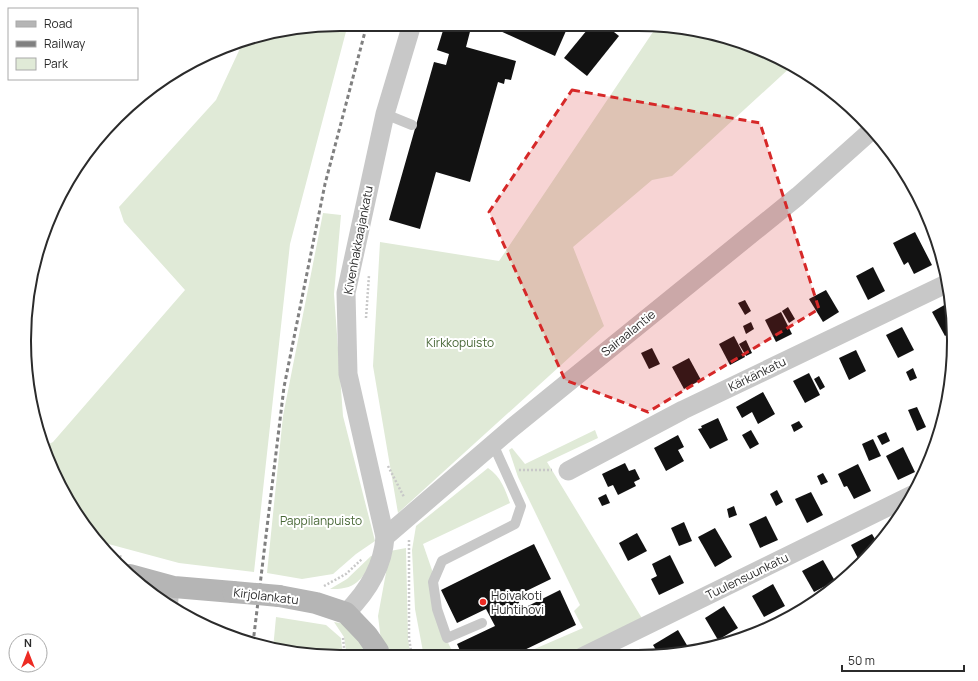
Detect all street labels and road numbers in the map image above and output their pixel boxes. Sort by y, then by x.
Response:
street label: Kivenhakkaajankatu [339,184,377,296]
street label: Sairaalantie [597,306,659,360]
street label: Kärkänkatu [725,353,789,395]
street label: Tuulensuunkatu [703,549,791,603]
street label: Kirjolankatu [232,584,300,608]

